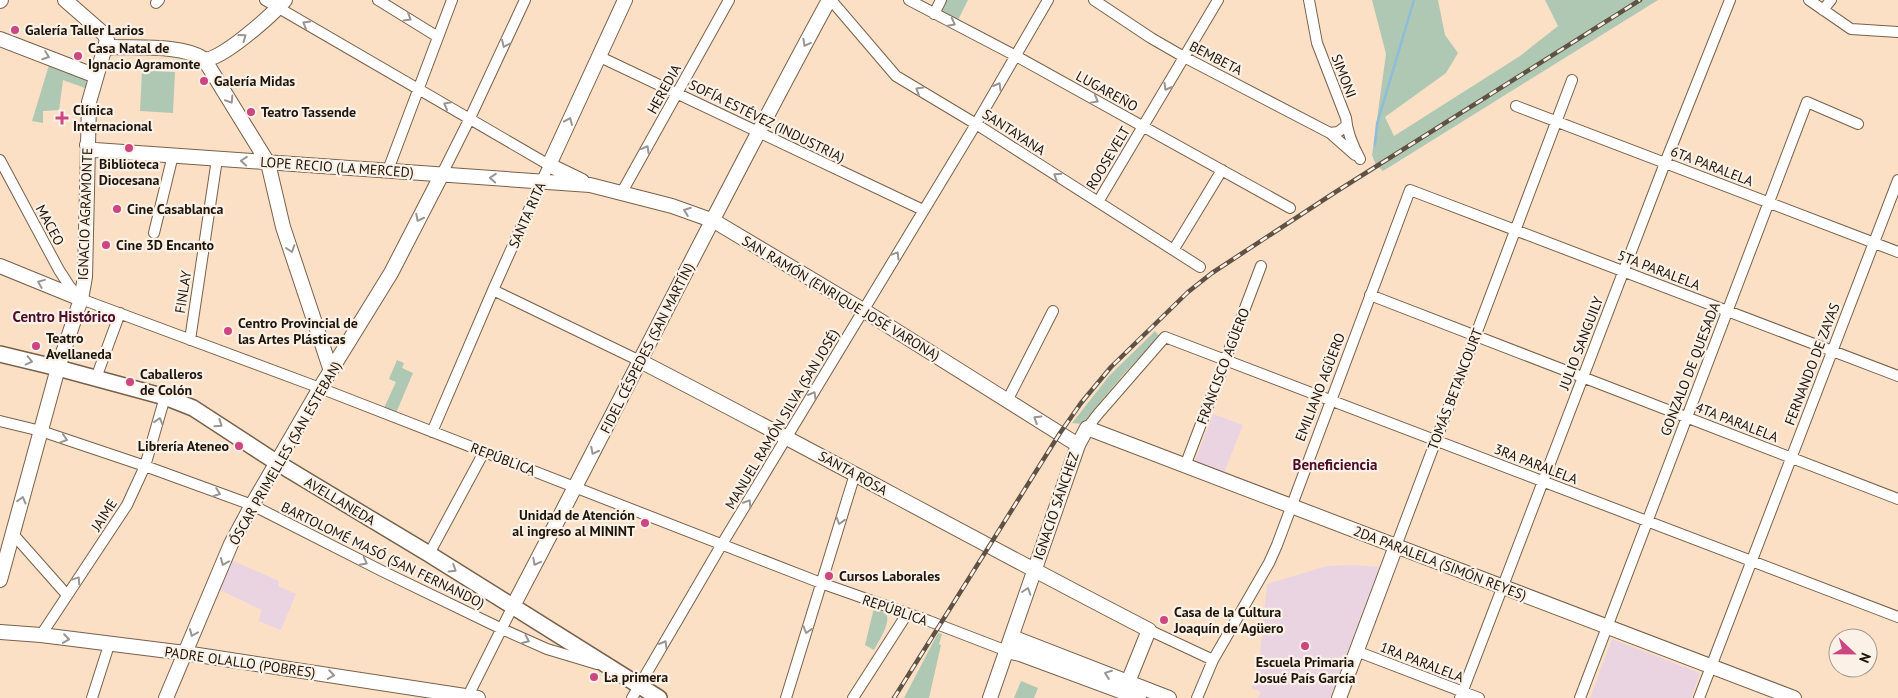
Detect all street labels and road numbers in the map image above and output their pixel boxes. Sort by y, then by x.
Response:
street label: BEMBETA [1186,37,1246,79]
street label: SIMONI [1327,51,1361,101]
street label: HEREDIA [643,60,685,117]
street label: LUGAREÑO [1073,67,1141,115]
street label: SOFÍA ESTÉVEZ (INDUSTRIA) [686,75,848,167]
street label: SANTAYANA [979,105,1050,160]
street label: ROOSEVELT [1082,123,1134,193]
street label: 6TA PARALELA [1668,142,1757,190]
street label: IGNACIO AGRAMONTE [74,147,96,281]
street label: LOPE RECIO (LA MERCED) [260,153,414,181]
street label: SANTA RITA [504,178,550,251]
street label: MACEO [32,201,68,249]
street label: SAN RAMÓN (ENRIQUE JOSÉ VARONA) [739,232,943,365]
street label: 5TA PARALELA [1615,246,1704,294]
street label: FIDEL CÉSPEDES (SAN MARTÍN) [596,260,698,436]
street label: FINLAY [171,269,195,315]
street label: JULIO SANGUILY [1555,294,1607,393]
street label: GONZALO DE QUESADA [1656,299,1724,439]
street label: FERNANDO DE ZAYAS [1780,300,1844,428]
street label: FRANCISCO AGÜERO [1193,305,1253,427]
street label: TOMÁS BETANCOURT [1424,325,1487,452]
street label: MANUEL RAMÓN SILVA (SAN JOSÉ) [721,326,843,512]
street label: EMILIANO AGÜERO [1291,330,1349,444]
street label: ÓSCAR PRIMELLES (SAN ESTEBAN) [225,358,345,548]
street label: 4TA PARALELA [1693,398,1782,446]
street label: REPÚBLICA [468,438,539,480]
street label: 3RA PARALELA [1491,440,1581,489]
street label: SANTA ROSA [815,447,891,500]
street label: IGNACIO SÁNCHEZ [1029,449,1083,562]
street label: AVELLANEDA [301,473,379,530]
street label: JAIME [86,495,121,535]
street label: BARTOLOMÉ MASÓ (SAN FERNANDO) [278,498,488,612]
street label: 2DA PARALELA (SIMÓN REYES) [1351,522,1529,604]
street label: REPÚBLICA [860,590,931,630]
street label: 1RA PARALELA [1377,638,1467,687]
street label: PADRE OLALLO (POBRES) [163,642,317,682]

